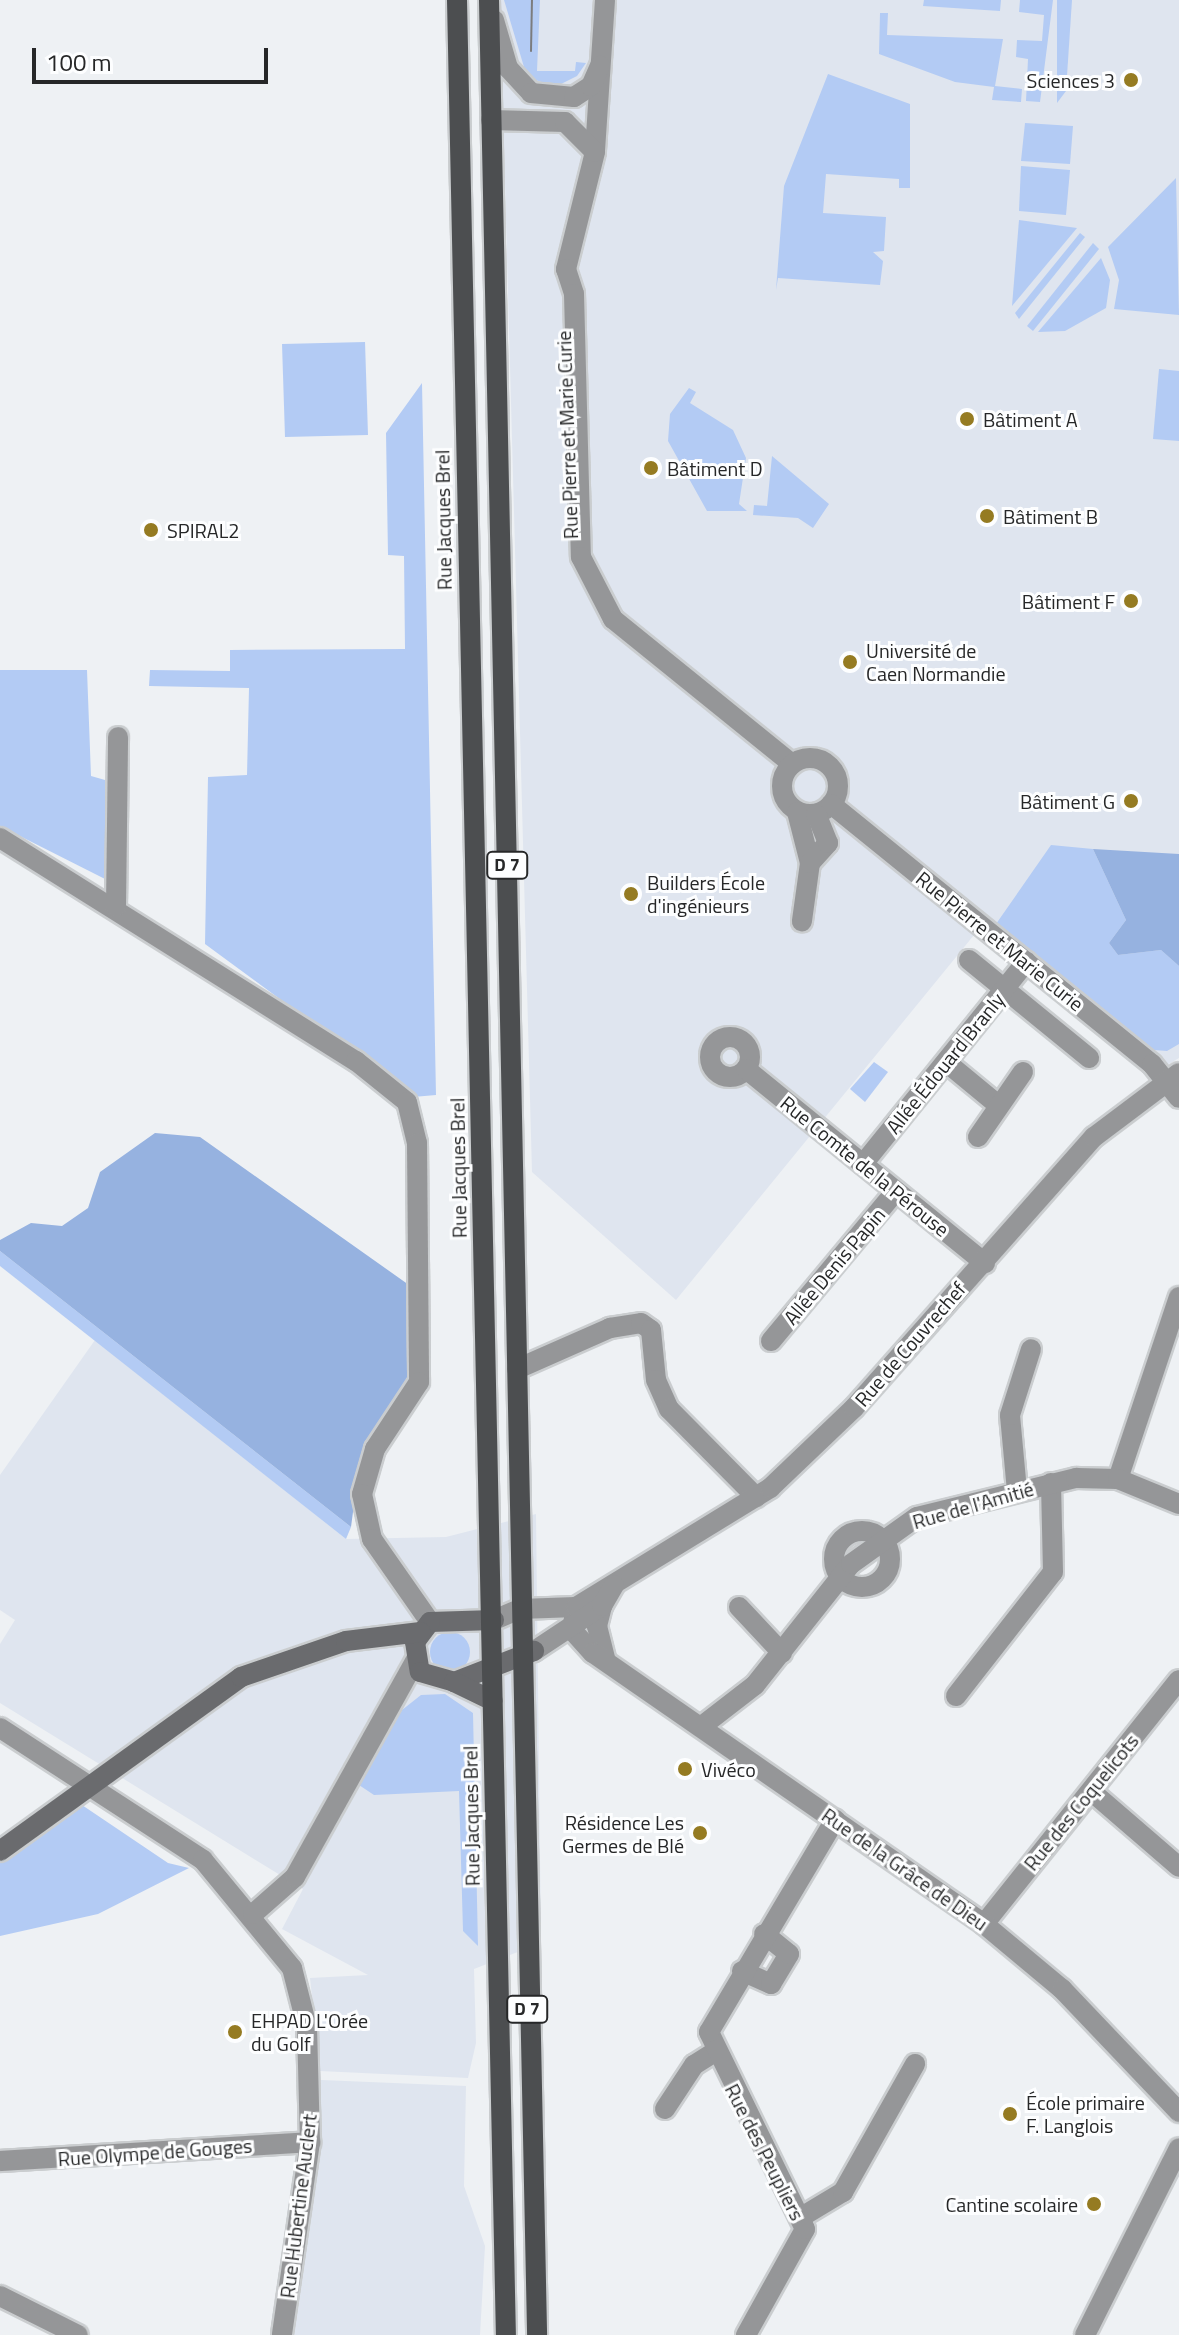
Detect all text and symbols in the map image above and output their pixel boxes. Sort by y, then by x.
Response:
scale bar [36,32,272,82]
text: 100 m [46,44,112,80]
place label: Sciences 3 [1027,68,1115,92]
marker: Sciences 3 [1122,71,1140,89]
street label: Rue Pierre et Marie Curie [551,330,583,540]
place label: Bâtiment A [983,407,1078,431]
marker: Bâtiment A [958,410,976,428]
street label: Rue Jacques Brel [430,450,456,590]
place label: Bâtiment D [667,456,763,480]
marker: Bâtiment D [642,459,660,477]
place label: Bâtiment B [1003,504,1098,528]
marker: Bâtiment B [978,507,996,525]
place label: SPIRAL2 [167,518,239,542]
marker: SPIRAL2 [142,521,160,539]
place label: Bâtiment F [1022,589,1115,613]
marker: Bâtiment F [1122,592,1140,610]
place label: Université de Caen Normandie [866,638,1006,685]
marker: Université de Caen Normandie [841,653,859,671]
place label: Bâtiment G [1020,789,1115,813]
marker: Bâtiment G [1122,792,1140,810]
road number: D 7 [485,851,529,879]
street label: Rue Pierre et Marie Curie [911,866,1089,1016]
place label: Builders École d'ingénieurs [647,870,765,917]
marker: Builders École d'ingénieurs [622,885,640,903]
street label: Allée Édouard Branly [881,988,1009,1138]
street label: Rue Comte de la Pérouse [776,1091,954,1241]
street label: Rue Jacques Brel [445,1098,471,1238]
street label: Allée Denis Papin [778,1203,890,1329]
street label: Rue de Couvrechef [849,1277,971,1411]
street label: Rue de l'Amitié [910,1476,1036,1534]
street label: Rue des Coquelicots [1019,1729,1143,1875]
street label: Rue Jacques Brel [458,1746,484,1886]
place label: Vivéco [701,1757,756,1781]
marker: Vivéco [676,1760,694,1778]
street label: Rue de la Grâce de Dieu [817,1803,993,1935]
place label: Résidence Les Germes de Blé [562,1810,684,1857]
marker: Résidence Les Germes de Blé [691,1824,709,1842]
road number: D 7 [505,1995,549,2023]
place label: EHPAD L'Orée du Golf [251,2008,368,2055]
marker: EHPAD L'Orée du Golf [226,2023,244,2041]
street label: Rue des Peupliers [720,2080,810,2224]
place label: École primaire F. Langlois [1026,2090,1145,2137]
marker: École primaire F. Langlois [1001,2105,1019,2123]
street label: Rue Hubertine Auclert [275,2112,321,2300]
street label: Rue Olympe de Gouges [57,2133,253,2171]
place label: Cantine scolaire [945,2192,1078,2216]
marker: Cantine scolaire [1085,2195,1103,2213]

